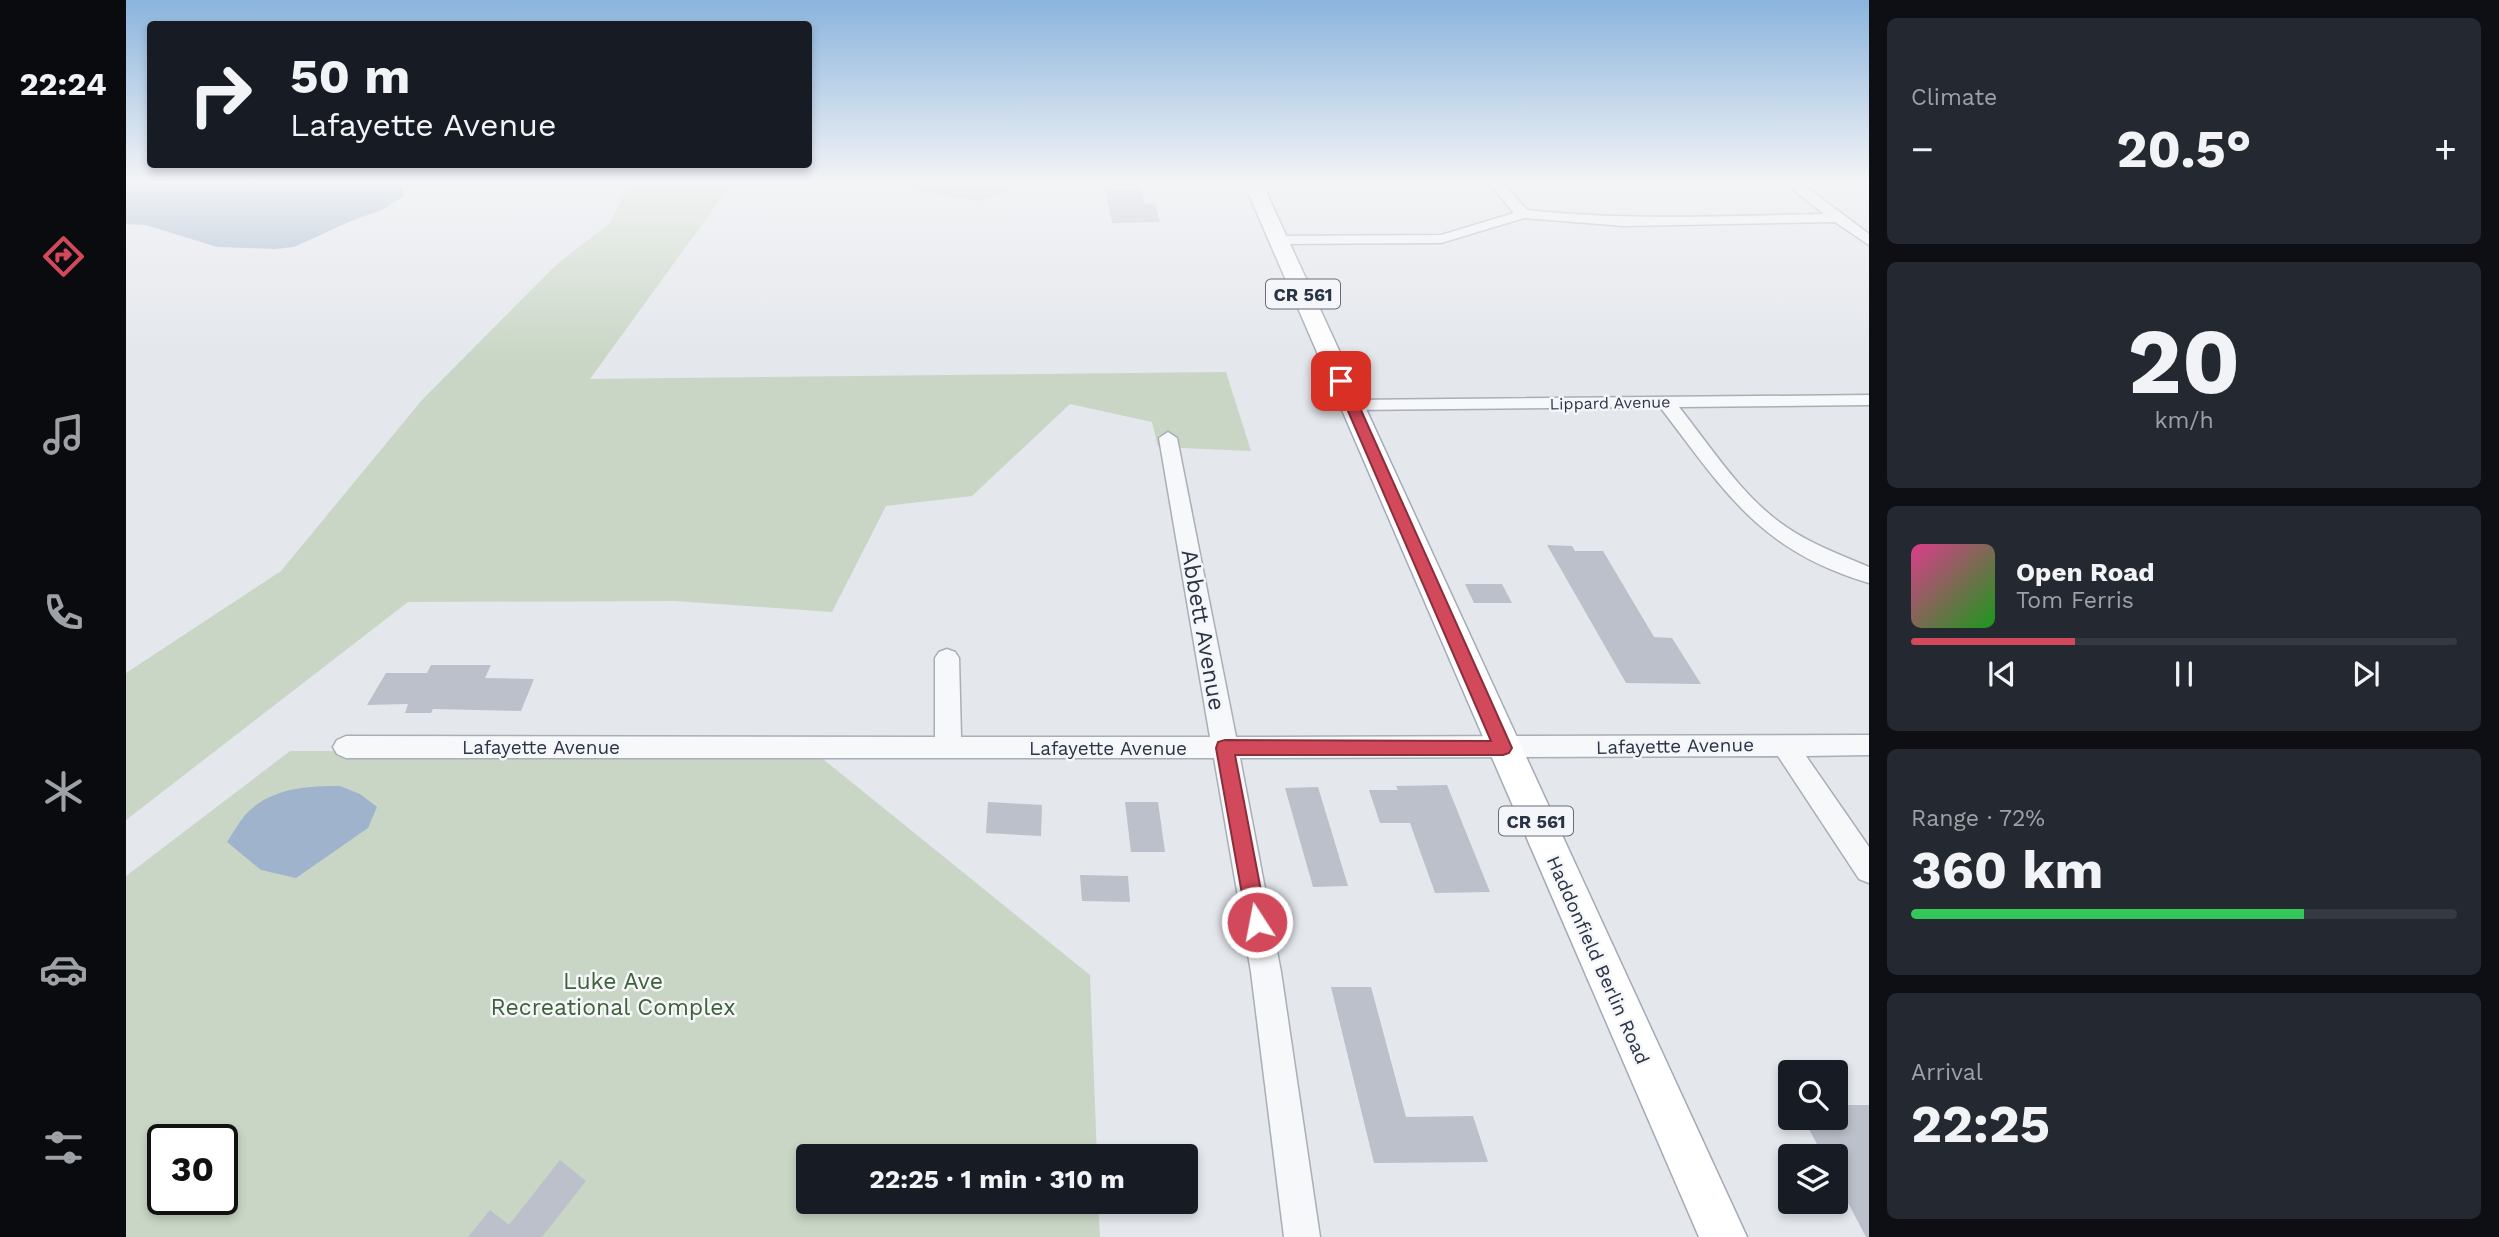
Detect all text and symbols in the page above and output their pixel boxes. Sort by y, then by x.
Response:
text: 50 m [290,47,410,105]
icon: right [175,49,266,140]
text: 22:24 [19,65,107,103]
text: Climate [1911,84,1997,111]
text: Lafayette Avenue [290,106,556,144]
text: 20.5° [2116,119,2252,180]
text: − [1911,127,1934,171]
text: + [2434,127,2457,171]
icon: directions [39,232,88,281]
road number: CR 561 [1266,280,1340,308]
text: 20 [2128,308,2240,415]
pin [1311,351,1371,411]
icon: arrive [1322,362,1360,400]
street label: Lippard Avenue [1550,392,1670,414]
text: km/h [2154,407,2214,434]
icon: music [39,410,88,459]
street label: Abbett Avenue [1176,547,1230,713]
text: Open Road [2016,557,2154,587]
text: Tom Ferris [2016,587,2134,614]
icon: phone [39,588,88,637]
icon: previous [1983,655,2021,693]
icon: pause [2165,655,2203,693]
icon: next [2347,655,2385,693]
street label: Lafayette Avenue [1596,733,1754,759]
street label: Lafayette Avenue [462,736,620,759]
street label: Lafayette Avenue [1029,737,1187,760]
icon: climate [39,767,88,816]
text: Range · 72% [1911,805,2045,832]
road number: CR 561 [1499,806,1573,836]
text: 360 km [1911,840,2104,901]
street label: Haddonfield Berlin Road [1542,852,1654,1068]
position arrow [1220,885,1294,959]
icon: car [39,945,88,994]
park label: Luke Ave Recreational Complex [491,968,735,1021]
text: Arrival [1911,1059,1983,1086]
map controls [1778,1060,1848,1214]
button: search [1778,1060,1848,1130]
text: 22:25 [1911,1094,2050,1155]
icon: filters [39,1123,88,1172]
speed limit sign: 30 [147,1124,238,1215]
button: layers [1778,1144,1848,1214]
text: 22:25 · 1 min · 310 m [869,1164,1125,1194]

